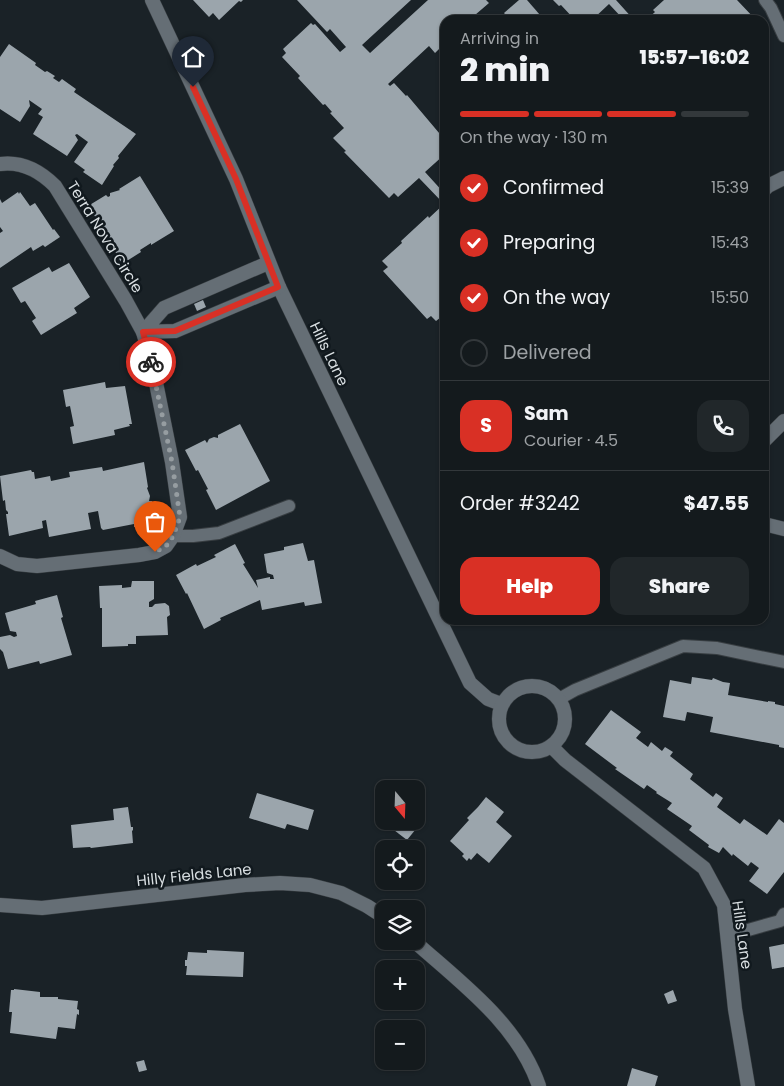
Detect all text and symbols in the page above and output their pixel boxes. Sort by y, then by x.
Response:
text: Arriving in [460,27,539,50]
pin [172,36,214,87]
icon: home [179,43,207,71]
text: 15:57–16:02 [640,44,749,71]
text: 2 min [460,47,550,92]
text: On the way · 130 m [460,126,608,149]
icon: check [460,174,488,202]
text: Confirmed [503,174,604,201]
text: 15:39 [711,176,749,199]
street label: Terra Nova Circle [62,177,148,297]
icon: check [460,229,488,257]
text: Preparing [503,229,595,256]
text: 15:43 [711,231,749,254]
icon: check [460,284,488,312]
text: On the way [503,284,610,311]
text: 15:50 [710,286,749,309]
street label: Hills Lane [305,318,354,389]
courier [126,337,176,387]
text: Delivered [503,339,592,366]
icon: bike [137,348,165,376]
text: Sam [524,400,569,427]
button: phone [697,400,749,452]
text: S [480,412,492,439]
text: Courier · 4.5 [524,429,618,452]
text: Order #3242 [460,490,580,517]
text: $47.55 [683,490,749,517]
pin [134,501,176,552]
icon: bag [141,508,169,536]
button: Help [460,557,600,615]
button: Share [610,557,749,615]
north arrow [375,780,425,830]
map controls [375,780,425,1070]
button: locate [375,840,425,890]
street label: Hilly Fields Lane [135,858,253,891]
street label: Hills Lane [727,899,758,970]
button: layers [375,900,425,950]
button: + [375,960,425,1010]
button: − [375,1020,425,1070]

